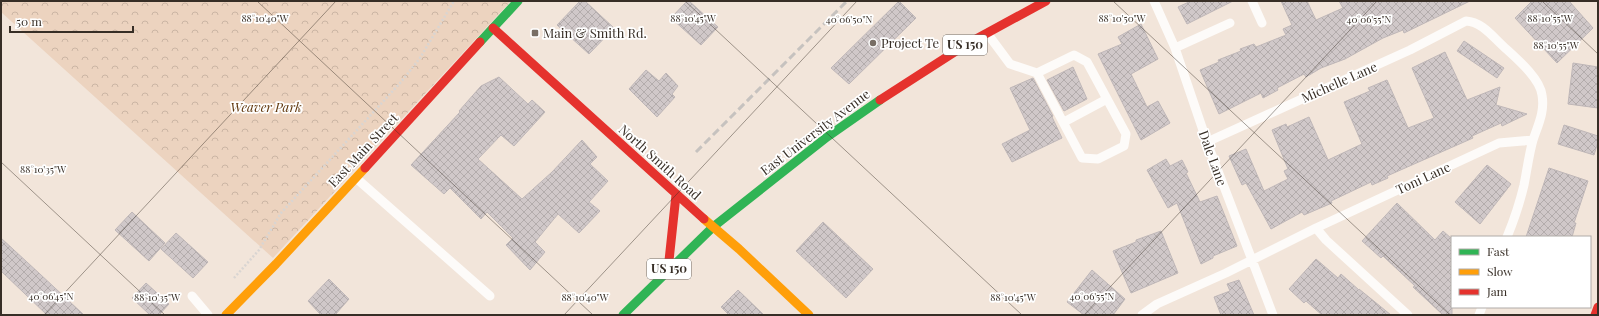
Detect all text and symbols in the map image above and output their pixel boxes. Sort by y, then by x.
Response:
scale bar [10,8,133,34]
text: 88°10'40"W [241,11,290,25]
text: 88°10'45"W [670,11,717,25]
text: 88°10'50"W [1098,11,1147,25]
text: 88°10'55"W [1527,11,1574,25]
text: 40°06'50"N [826,12,872,26]
text: 40°06'55"N [1347,12,1391,26]
text: 50 m [16,13,42,29]
place label: Main & Smith Rd. [543,24,647,41]
marker: Main & Smith Rd. [530,28,540,38]
place label: Project Te [881,34,939,51]
road number: US 150 [943,35,987,55]
marker: Project Te [868,38,878,48]
text: 88°10'55"W [1533,38,1580,52]
street label: Michelle Lane [1298,57,1380,106]
street label: East University Avenue [757,85,873,178]
park label: Weaver Park [230,98,302,115]
street label: East Main Street [324,109,402,190]
street label: North Smith Road [616,120,705,203]
street label: Dale Lane [1196,128,1231,188]
street label: Toni Lane [1393,157,1453,197]
text: 88°10'35"W [20,162,67,176]
legend [1451,236,1591,308]
text: Fast [1487,243,1510,259]
road number: US 150 [647,259,691,279]
text: Slow [1487,263,1513,279]
text: Jam [1486,283,1508,299]
text: 40°06'45"N [29,289,73,303]
text: 40°06'55"N [1070,289,1114,303]
text: 88°10'35"W [134,290,181,304]
text: 88°10'40"W [561,290,610,304]
text: 88°10'45"W [990,290,1037,304]

